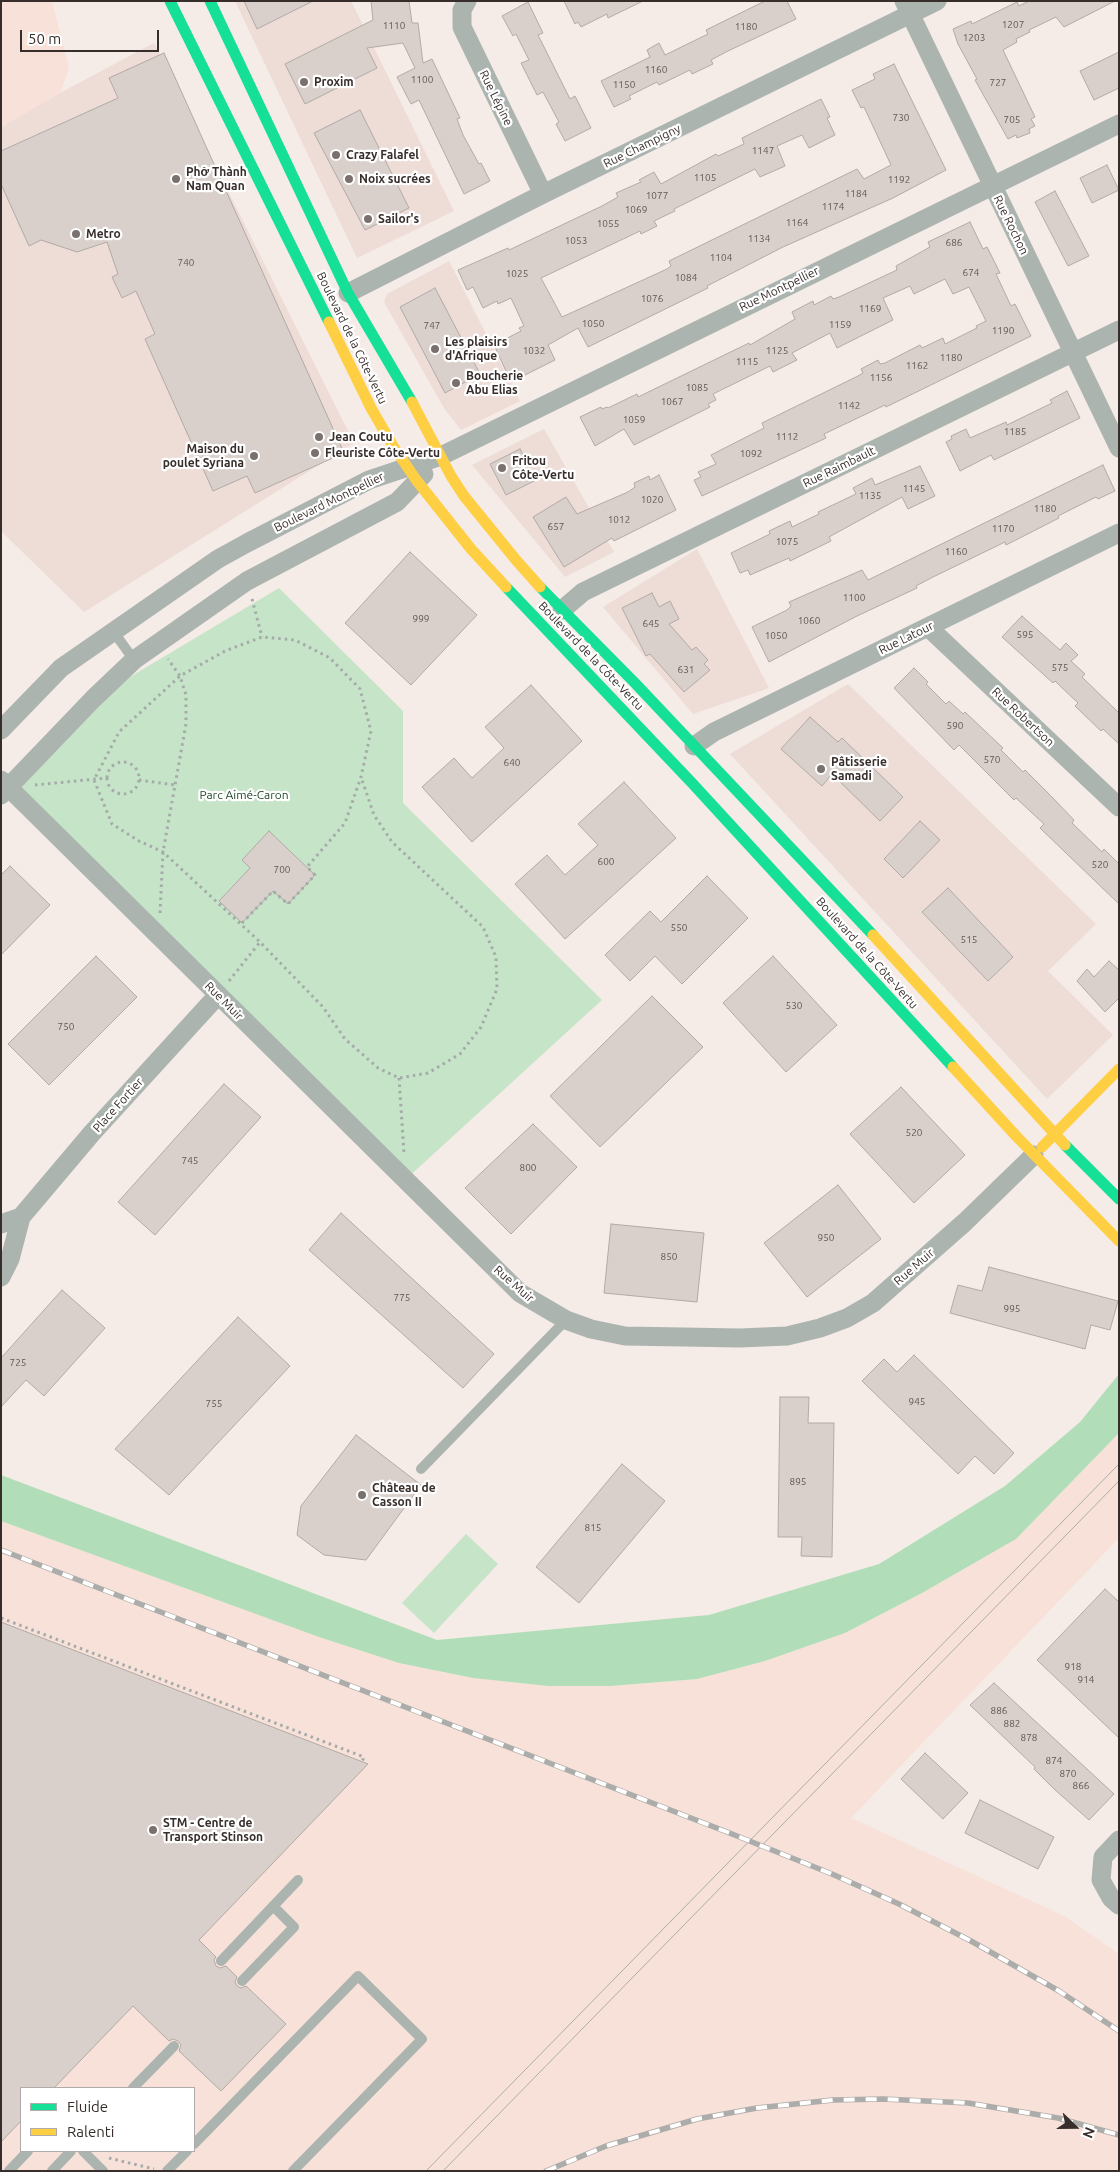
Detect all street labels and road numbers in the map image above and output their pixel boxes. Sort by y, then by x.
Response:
street label: Rue Lépine [476,68,516,128]
street label: Rue Champigny [601,121,683,171]
street label: Rue Rochon [990,193,1032,257]
street label: Rue Montpellier [737,264,821,314]
street label: Boulevard de la Côte-Vertu [314,270,390,406]
street label: Rue Raimbault [801,443,877,491]
street label: Boulevard Montpellier [272,469,386,535]
street label: Boulevard de la Côte-Vertu [535,599,647,713]
street label: Rue Latour [876,619,936,657]
street label: Rue Robertson [989,684,1057,750]
street label: Boulevard de la Côte-Vertu [813,894,921,1012]
street label: Rue Muir [202,979,246,1023]
street label: Place Fortier [90,1075,146,1135]
street label: Rue Muir [891,1246,937,1288]
street label: Rue Muir [491,1263,537,1305]

